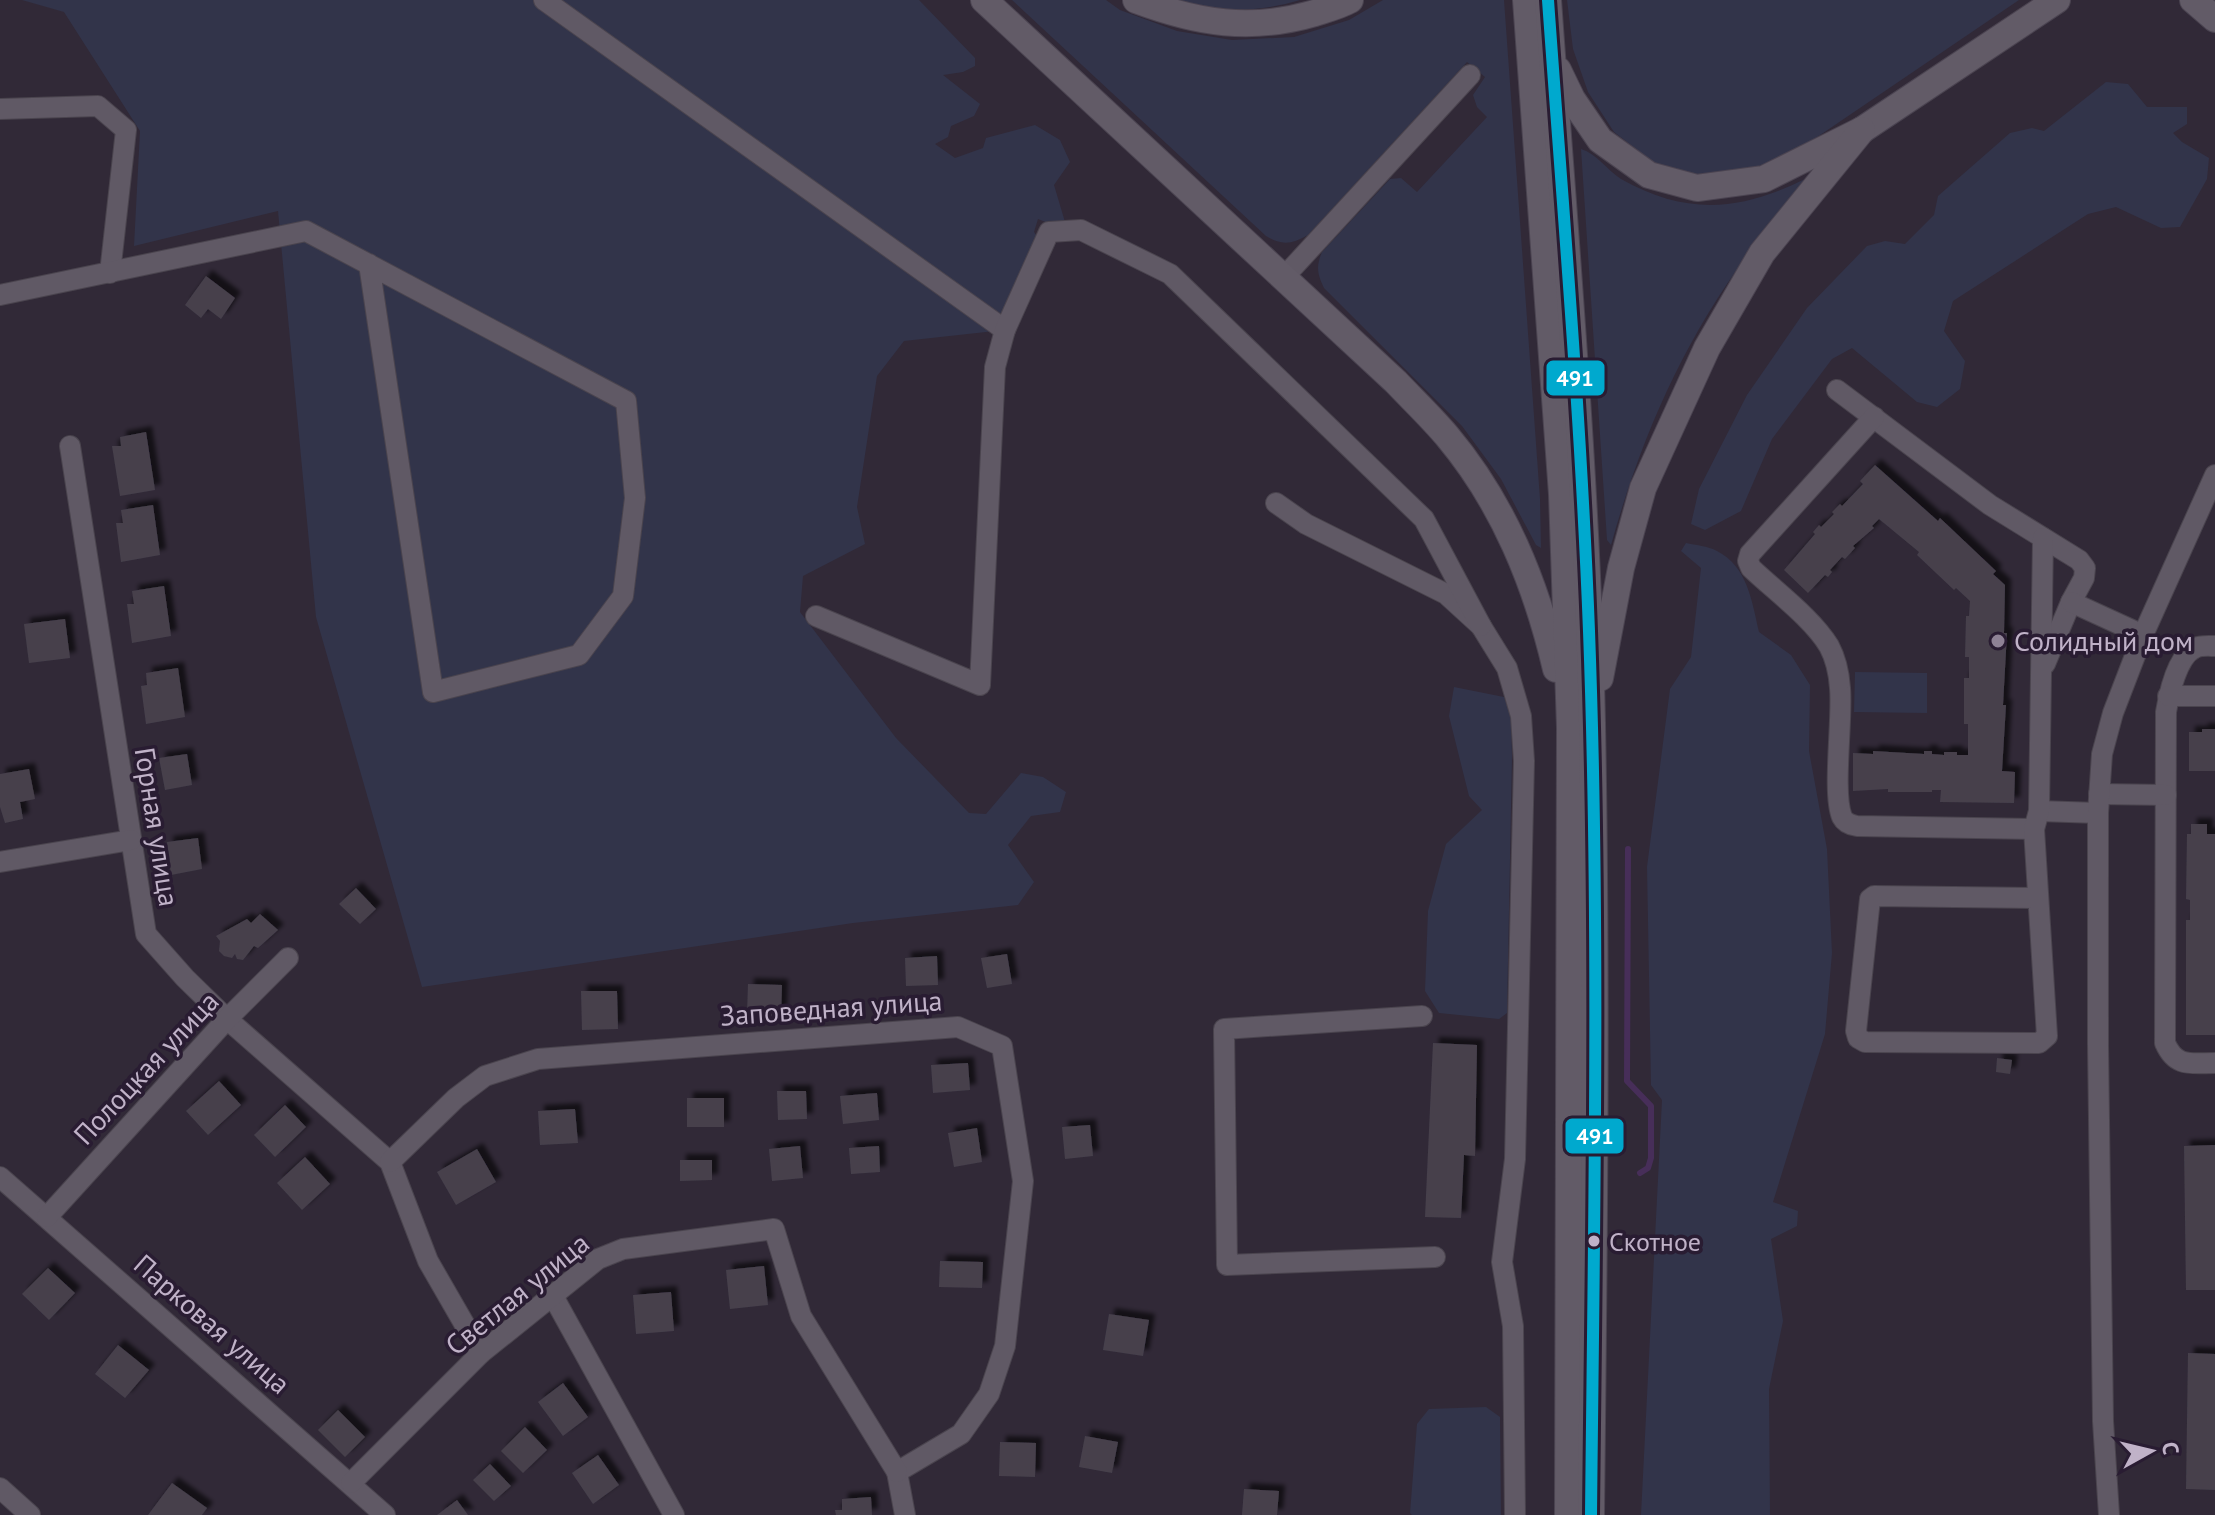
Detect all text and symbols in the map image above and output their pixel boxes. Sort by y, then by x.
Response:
line badge: 491 [1545,359,1606,397]
text: 491 [1556,364,1594,392]
place label: Солидный дом [2014,622,2193,659]
marker: Солидный дом [1989,632,2007,650]
street label: Горная улица [127,745,188,909]
street label: Заповедная улица [719,981,943,1034]
street label: Полоцкая улица [65,983,226,1152]
line badge: 491 [1564,1117,1625,1155]
text: 491 [1576,1122,1614,1150]
street label: Светлая улица [437,1224,596,1363]
place label: Скотное [1609,1225,1701,1258]
marker: Скотное [1586,1233,1602,1249]
street label: Парковая улица [126,1246,298,1402]
north arrow [2111,1411,2191,1491]
text: С [2156,1440,2186,1456]

